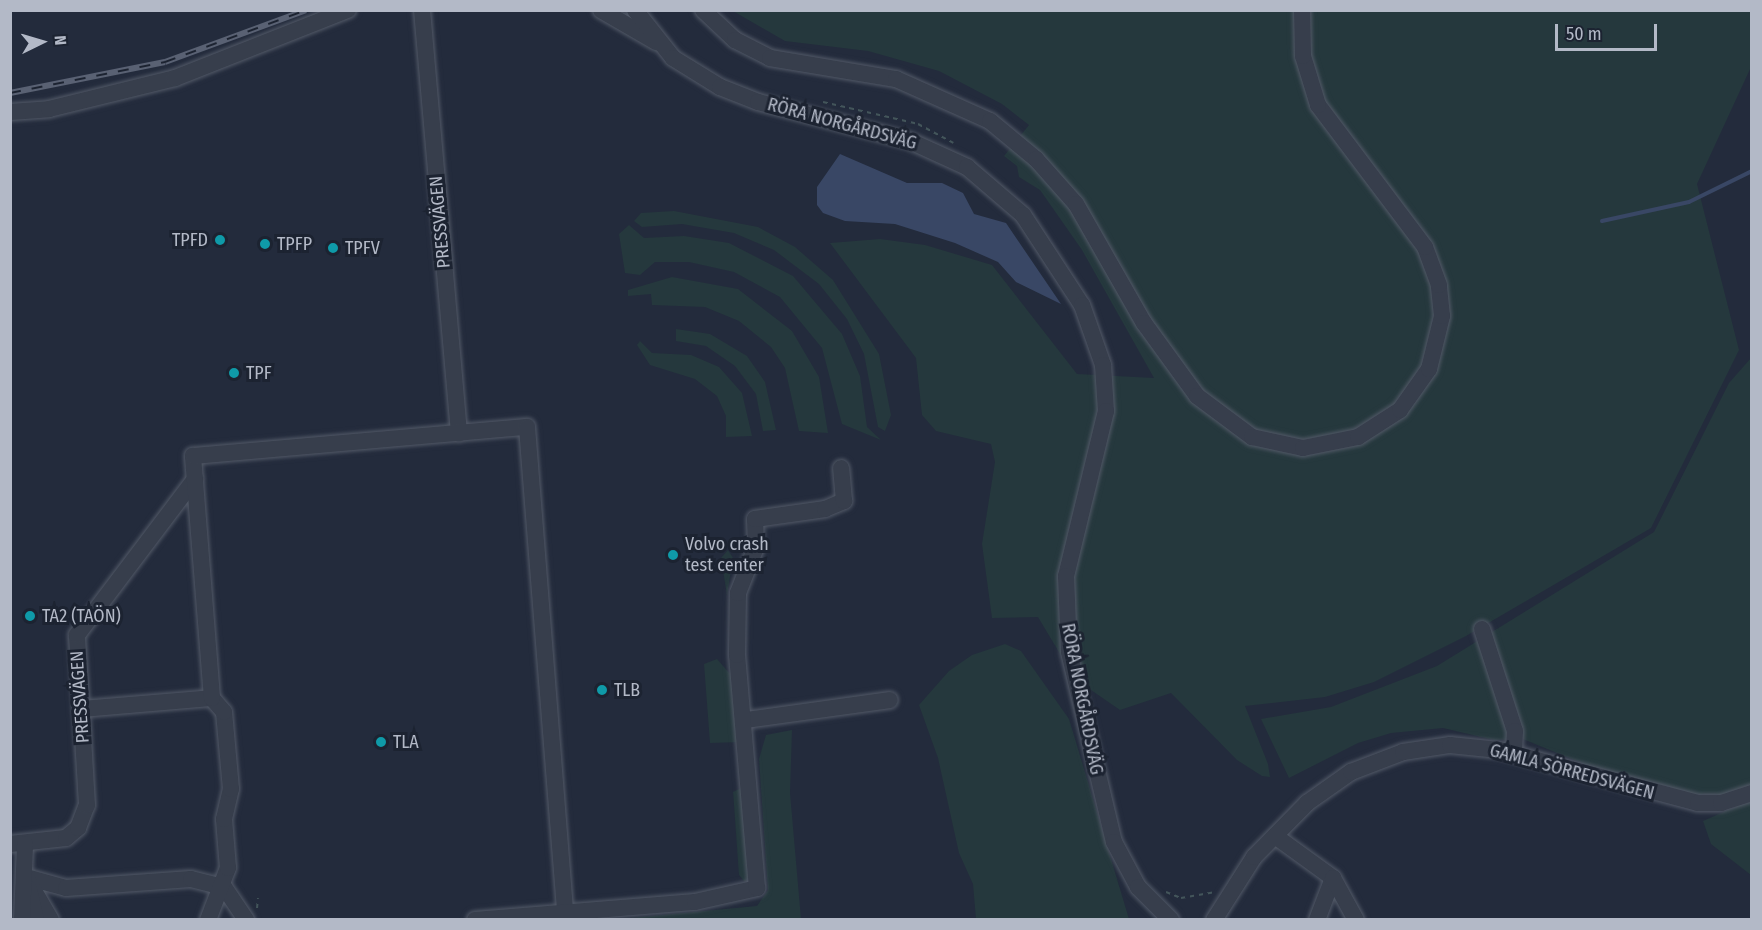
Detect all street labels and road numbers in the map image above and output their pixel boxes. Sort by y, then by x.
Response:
street label: RÖRA NORGÅRDSVÄG [765,94,919,154]
street label: PRESSVÄGEN [425,175,455,269]
street label: RÖRA NORGÅRDSVÄG [1057,622,1107,776]
street label: PRESSVÄGEN [66,650,94,744]
street label: GAMLA SÖRREDSVÄGEN [1487,740,1657,804]

